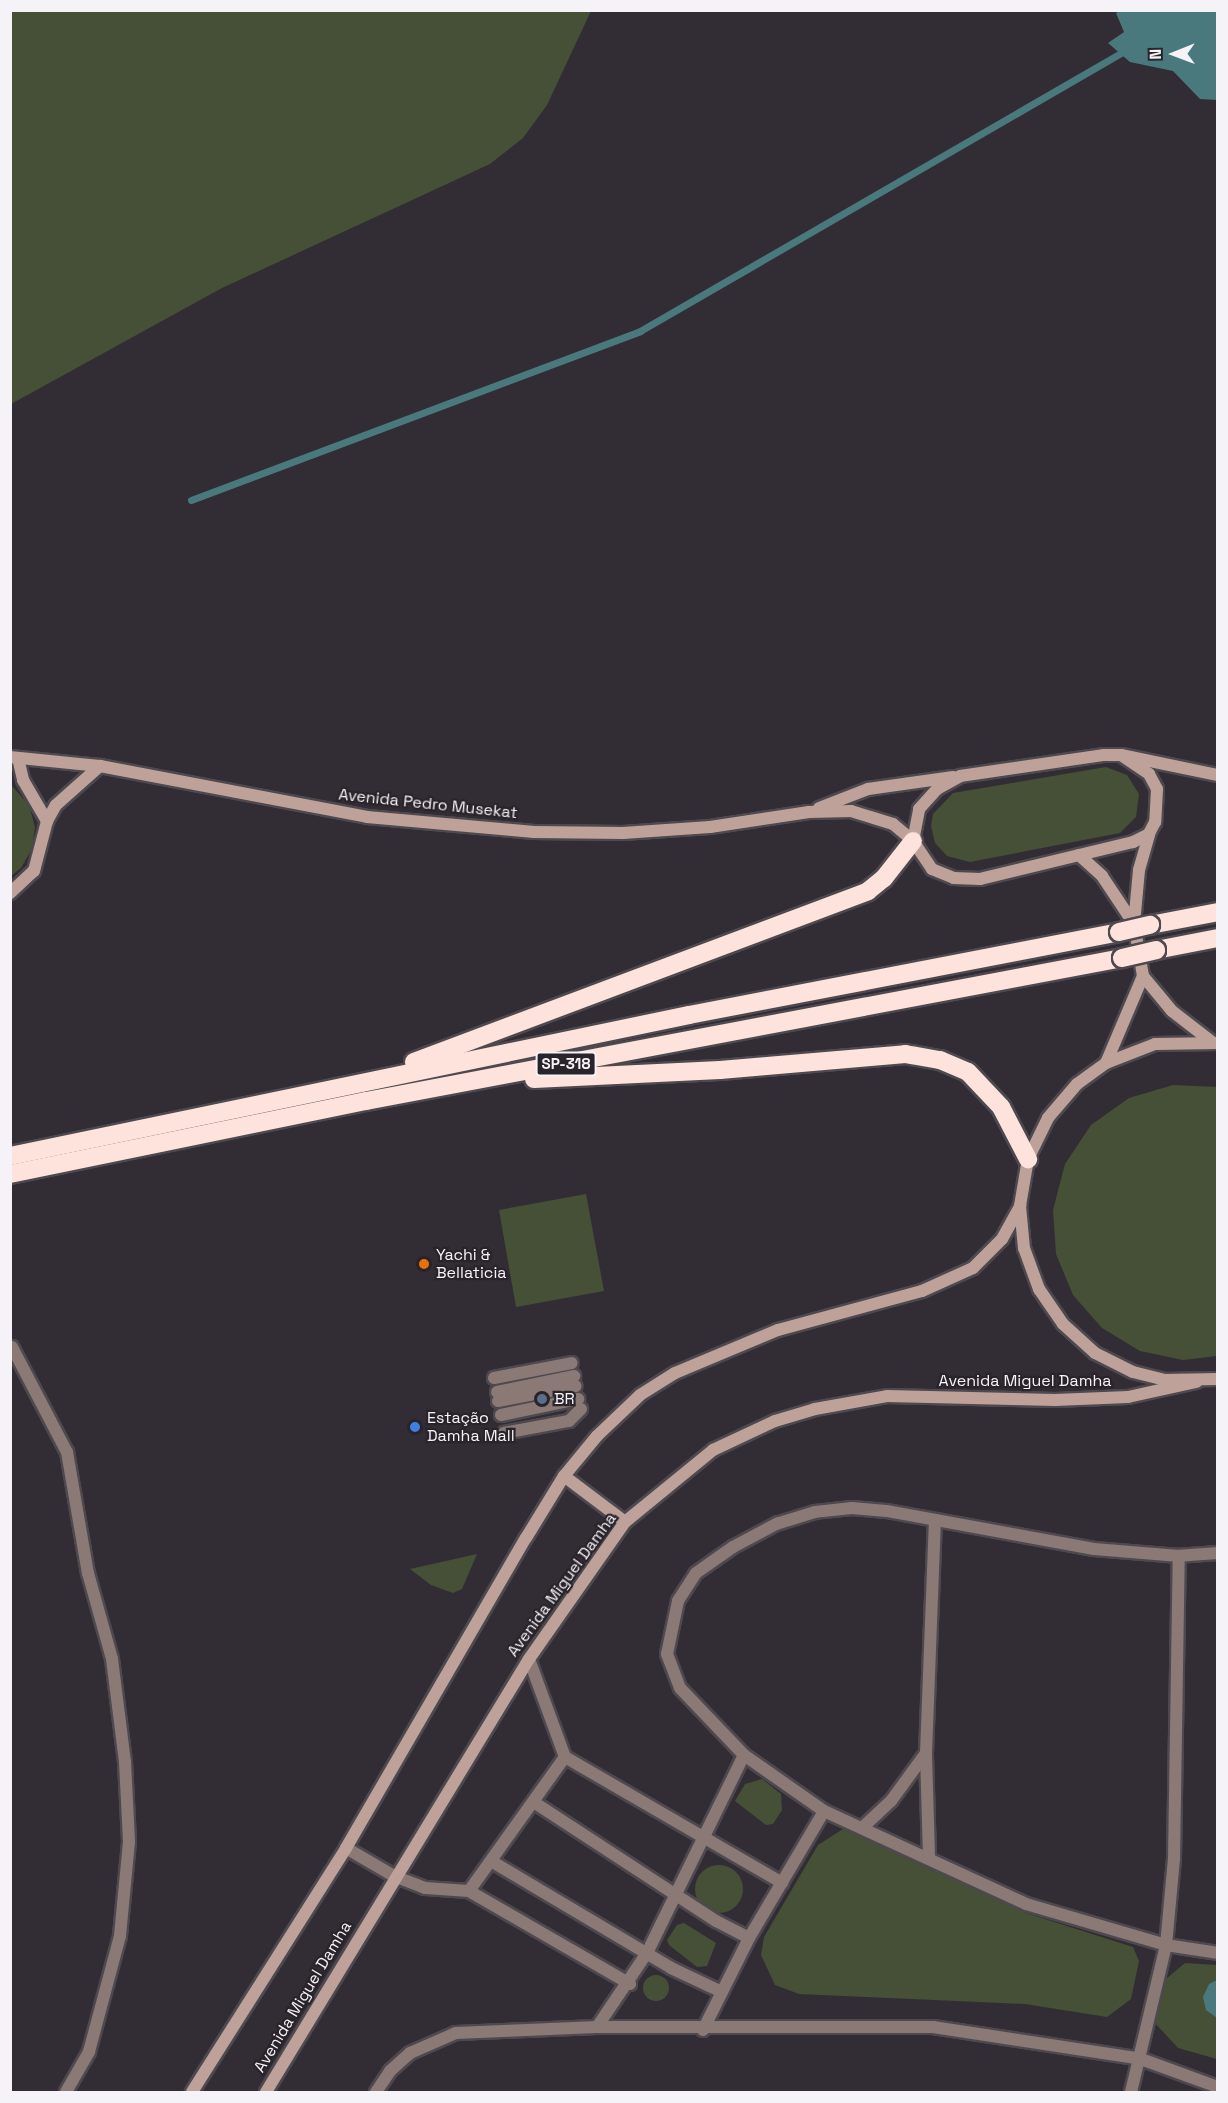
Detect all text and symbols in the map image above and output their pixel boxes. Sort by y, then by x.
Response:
north arrow [1144,24,1204,84]
text: N [1145,49,1166,60]
street label: Avenida Pedro Musekat [338,785,518,823]
road number: SP-318 [534,1052,598,1076]
place label: Yachi & Bellaticia [436,1245,507,1283]
marker: Yachi & Bellaticia [417,1257,431,1271]
street label: Avenida Miguel Damha [939,1371,1111,1391]
place label: BR [554,1389,575,1409]
marker: BR [535,1392,549,1406]
place label: Estação Damha Mall [427,1408,515,1446]
marker: Estação Damha Mall [408,1420,422,1434]
street label: Avenida Miguel Damha [503,1509,621,1661]
street label: Avenida Miguel Damha [250,1918,356,2076]

